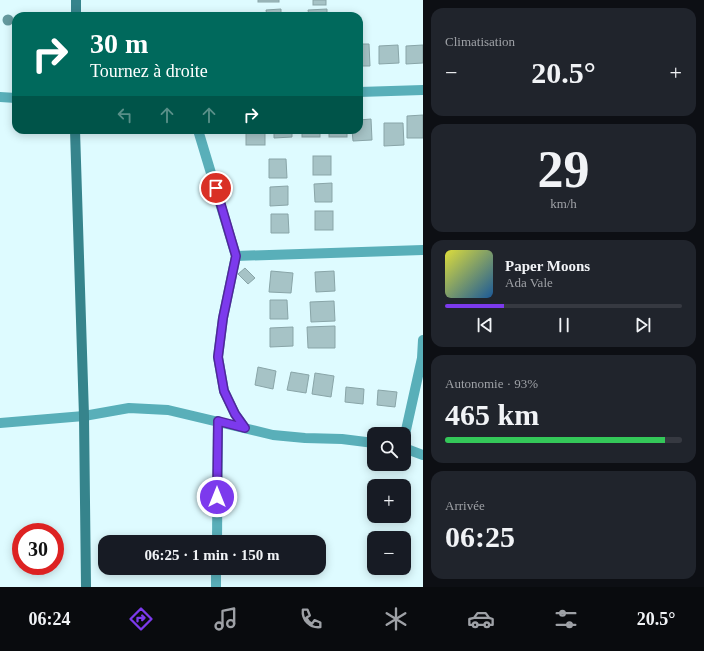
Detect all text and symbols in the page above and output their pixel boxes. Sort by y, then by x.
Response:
icon: right [24,28,76,80]
text: 30 m [90,28,148,59]
text: Climatisation [445,34,515,49]
text: 20.5° [531,56,596,89]
text: − [445,60,457,85]
text: + [670,60,682,85]
text: Tournez à droite [90,61,208,81]
icon: left [114,104,136,126]
icon: ahead [156,104,178,126]
icon: ahead [198,104,220,126]
icon: right [240,104,262,126]
text: 29 [538,141,590,198]
pin [199,171,233,205]
icon: arrive [205,177,227,199]
text: km/h [550,196,577,211]
text: Paper Moons [505,258,590,274]
text: Ada Vale [505,275,553,290]
icon: previous [474,314,496,336]
icon: pause [553,314,575,336]
icon: next [632,314,654,336]
text: Autonomie · 93% [445,376,538,391]
text: 465 km [445,398,539,431]
map controls [367,427,411,575]
button: search [367,427,411,471]
position arrow [196,476,238,518]
button: + [367,479,411,523]
text: Arrivée [445,498,485,513]
text: 06:25 [445,520,515,553]
speed limit sign: 30 [12,523,64,575]
button: − [367,531,411,575]
text: 06:25 · 1 min · 150 m [145,547,280,563]
icon: directions [127,605,155,633]
icon: music [212,605,240,633]
icon: phone [297,605,325,633]
icon: climate [382,605,410,633]
icon: car [467,605,495,633]
icon: filters [552,605,580,633]
text: 06:24 [28,609,70,629]
text: 20.5° [637,609,676,629]

